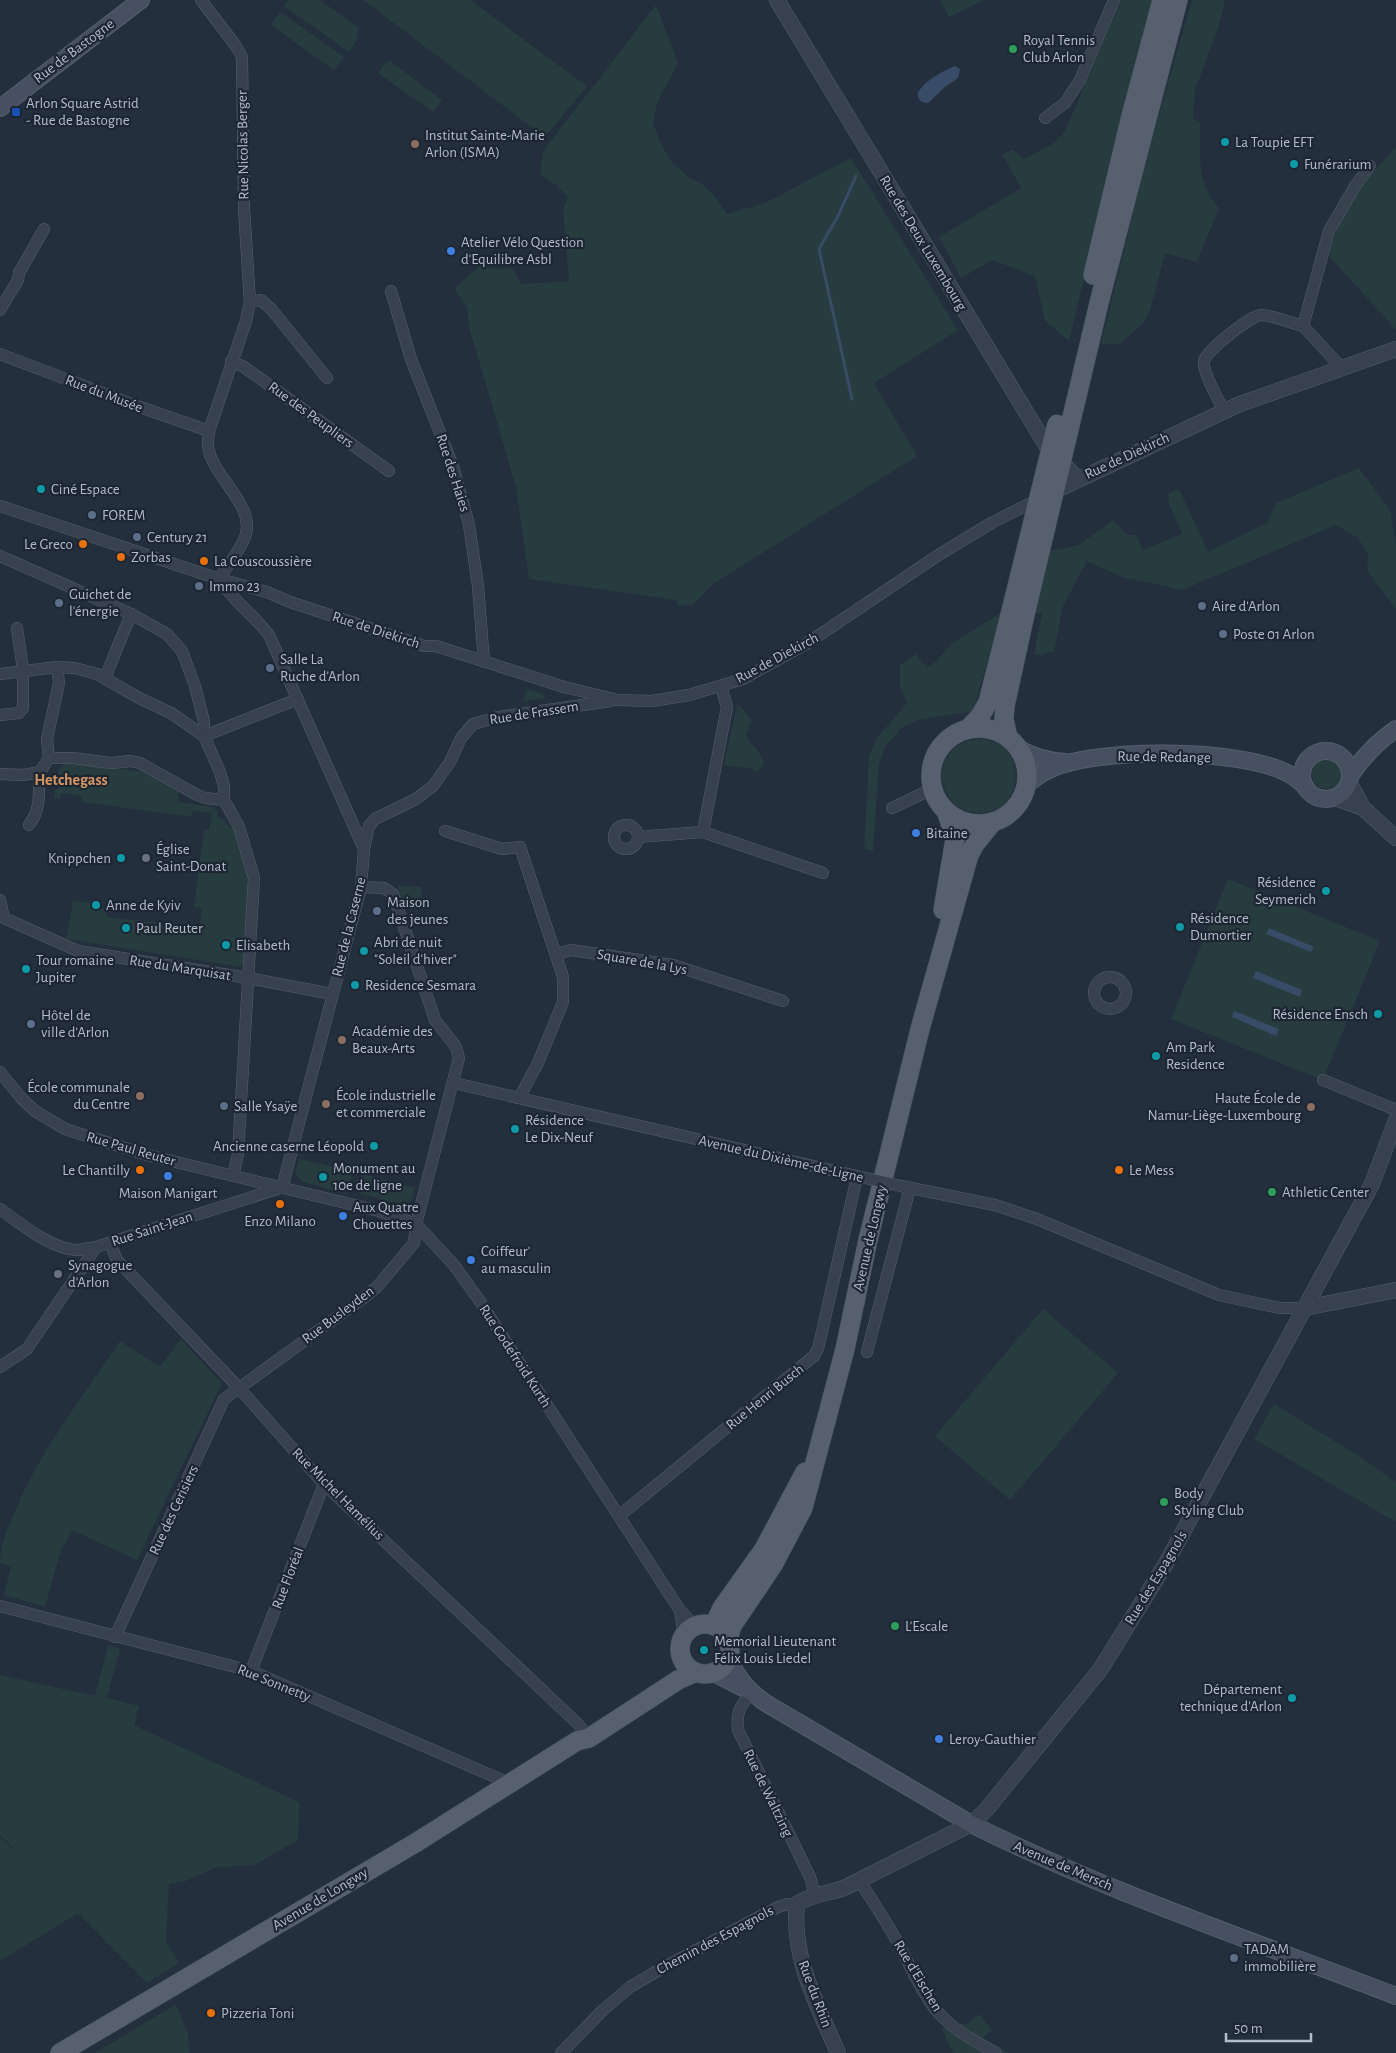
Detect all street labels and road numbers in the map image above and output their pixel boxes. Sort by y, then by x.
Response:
street label: Rue de Bastogne [31,16,117,86]
street label: Rue Nicolas Berger [235,90,251,200]
street label: Rue des Deux Luxembourg [877,173,970,314]
street label: Rue du Musée [63,372,145,416]
street label: Rue des Peupliers [265,379,357,451]
street label: Rue de Diekirch [1082,430,1172,482]
street label: Rue des Haies [433,432,473,514]
street label: Rue de Diekirch [330,609,422,651]
street label: Rue de Diekirch [733,630,821,686]
street label: Rue de Frassem [488,699,580,727]
street label: Rue de Redange [1117,749,1211,765]
street label: Rue de la Caserne [329,876,369,978]
street label: Square de la Lys [596,947,688,977]
street label: Rue du Marquisat [128,953,232,983]
street label: Rue Paul Reuter [85,1129,177,1169]
street label: Avenue du Dixième-de-Ligne [697,1133,865,1185]
street label: Avenue de Longwy [851,1183,890,1292]
street label: Rue Saint-Jean [109,1209,195,1249]
street label: Rue Busleyden [299,1283,377,1347]
street label: Rue Godefroid Kurth [476,1302,554,1410]
street label: Rue Henri Busch [723,1361,807,1433]
street label: Rue Michel Hamélius [289,1445,387,1543]
street label: Rue des Cerisiers [147,1463,201,1557]
street label: Rue des Espagnols [1122,1528,1190,1628]
street label: Rue Floréal [269,1545,307,1611]
street label: Rue Sonnetty [235,1662,313,1705]
street label: Rue de Waltzing [740,1747,796,1840]
street label: Avenue de Mersch [1011,1838,1115,1894]
street label: Avenue de Longwy [270,1864,371,1933]
street label: Chemin des Espagnols [654,1903,776,1977]
street label: Rue d'Eischen [891,1938,945,2014]
street label: Rue du Rhin [795,1958,835,2030]

